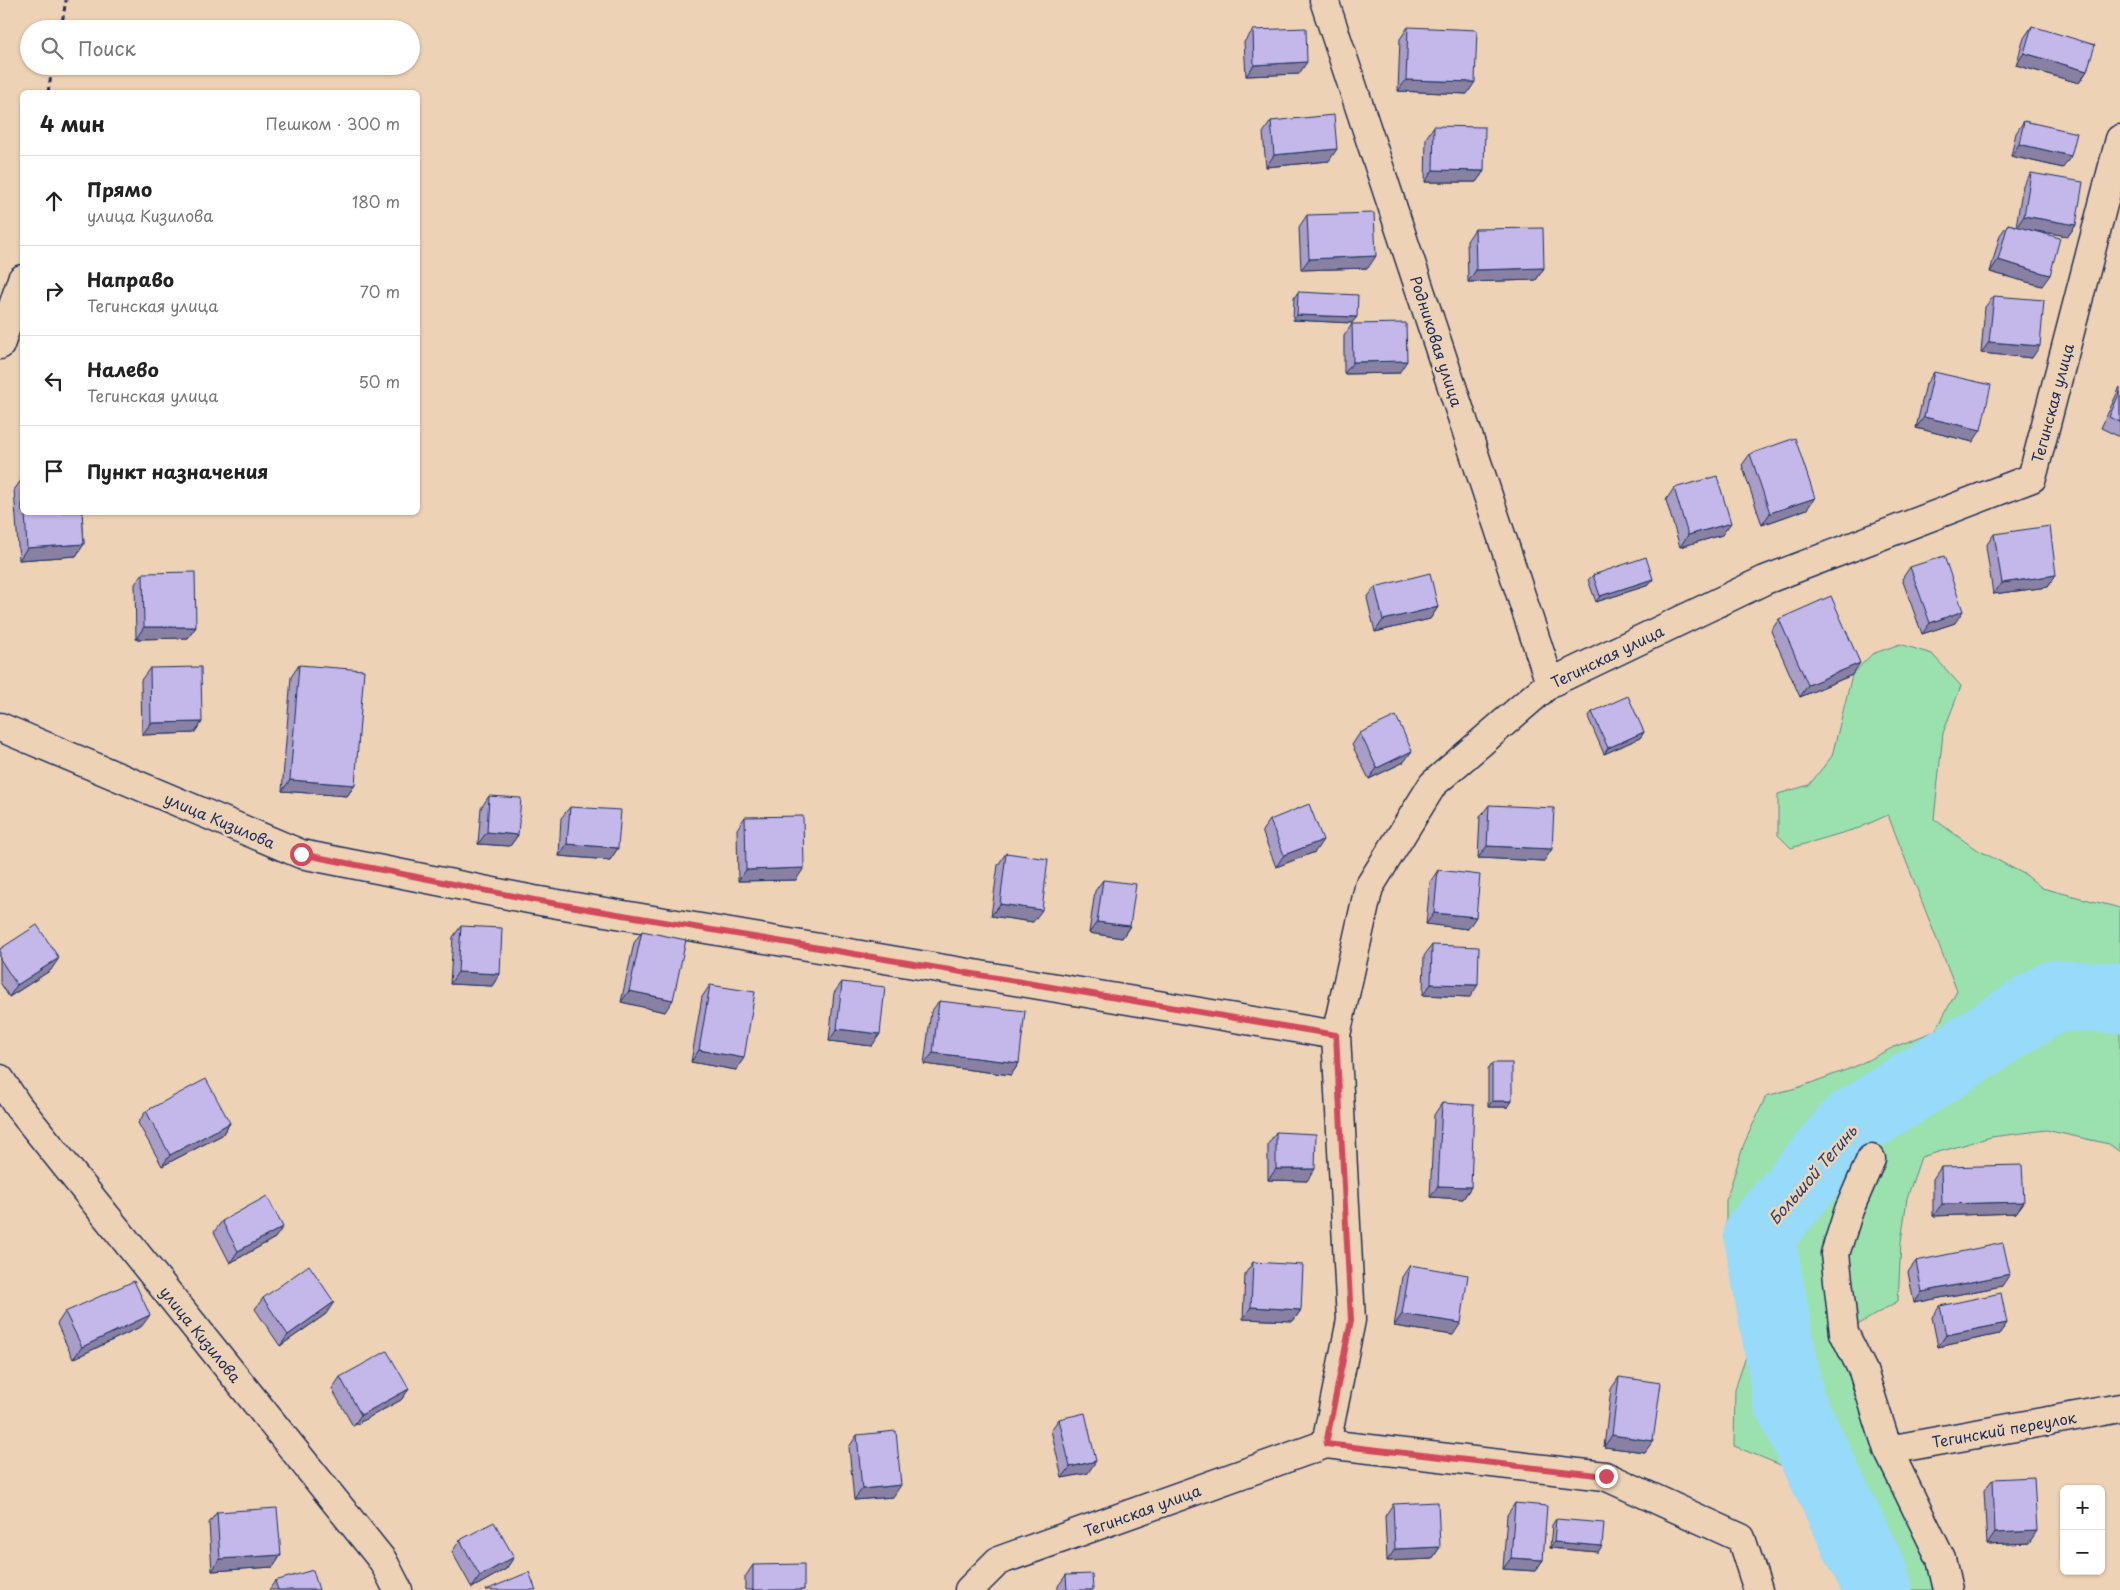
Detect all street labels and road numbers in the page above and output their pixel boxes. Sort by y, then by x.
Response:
street label: Родниковая улица [1405,273,1469,410]
street label: Тегинская улица [2025,340,2079,465]
street label: Тегинская улица [1547,618,1668,693]
street label: улица Кизилова [161,786,280,854]
street label: улица Кизилова [155,1281,248,1388]
street label: Тегинский переулок [1930,1405,2078,1453]
street label: Тегинская улица [1080,1478,1204,1542]

